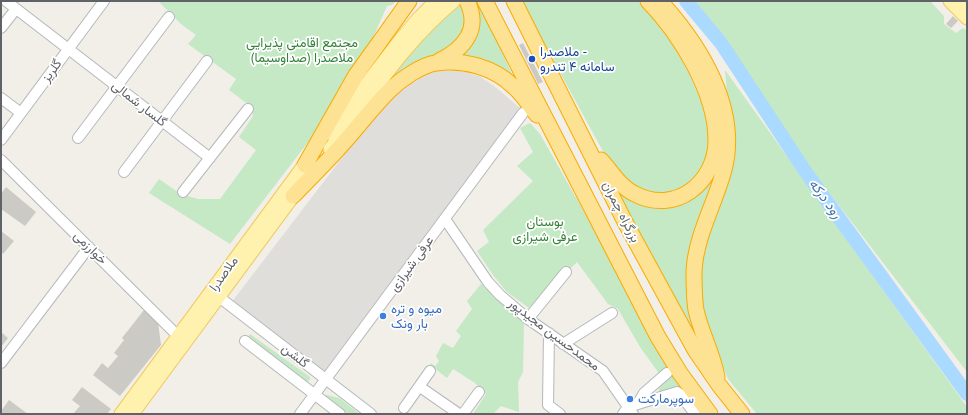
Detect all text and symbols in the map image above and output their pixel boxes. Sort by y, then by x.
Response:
park label: مجتمع اقامتی پذیرایی ملاصدرا (صداوسیما) [246,35,358,66]
place label: ملاصدرا - سامانه ۴ تندرو [540,44,614,75]
marker: ملاصدرا - سامانه ۴ تندرو [527,54,537,64]
street label: گلریز [39,57,65,85]
street label: گلسار شمالی [108,78,170,130]
water label: رود درکه [805,176,845,222]
street label: بزرگراه چمران [599,179,643,245]
park label: بوستان عرفی شیرازی [513,214,577,245]
street label: خوارزمی [70,228,110,268]
street label: عرفی شیرازی [387,233,437,295]
street label: ملاصدرا [206,254,242,294]
street label: محمدحسین مجیدپور [505,296,603,374]
place label: میوه و تره بار ونک [391,301,442,332]
marker: میوه و تره بار ونک [378,311,388,321]
street label: گلشن [278,341,312,371]
place label: سوپرمارکت [638,391,694,407]
marker: سوپرمارکت [625,394,635,404]

